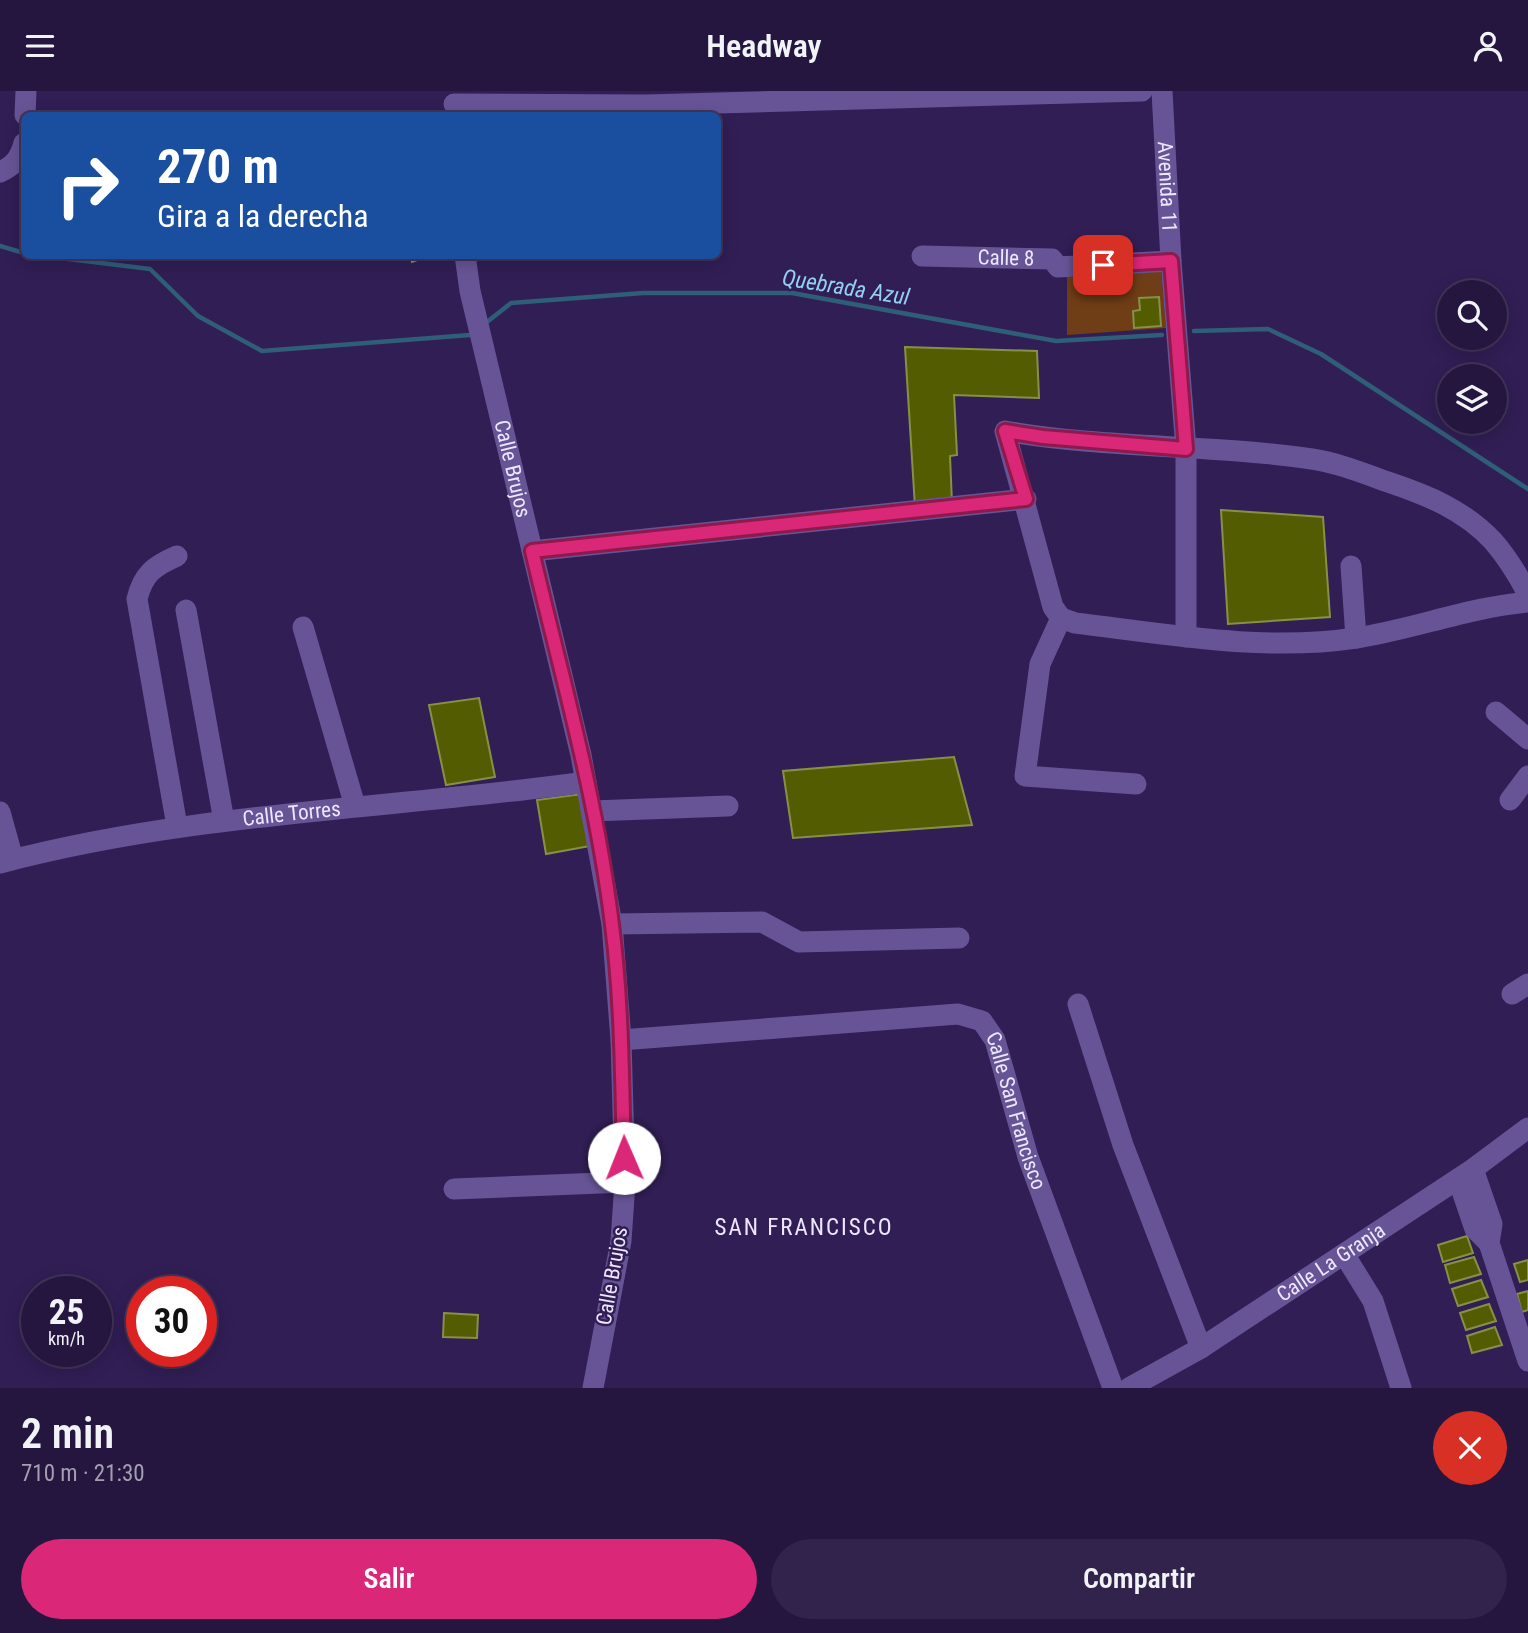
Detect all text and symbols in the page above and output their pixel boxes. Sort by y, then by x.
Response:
icon: menu [21,27,59,65]
text: Headway [706,27,822,65]
icon: person [1469,27,1507,65]
text: 270 m [157,138,279,195]
icon: right [42,140,133,231]
street label: Avenida 11 [1153,141,1181,233]
text: Gira a la derecha [157,197,369,235]
pin [1073,235,1133,295]
street label: Calle 8 [977,245,1035,271]
icon: arrive [1084,246,1122,284]
water label: Quebrada Azul [780,264,912,311]
map controls [1437,280,1507,434]
button: search [1437,280,1507,350]
button: layers [1437,364,1507,434]
street label: Calle Brujos [489,418,536,520]
street label: Calle Torres [241,797,342,831]
street label: Calle San Francisco [981,1027,1051,1193]
position arrow [587,1121,661,1195]
district label: SAN FRANCISCO [714,1214,894,1241]
street label: Calle La Granja [1272,1218,1390,1307]
street label: Calle Brujos [592,1225,632,1327]
speed limit sign: 30 [126,1276,217,1367]
text: 25 [49,1292,84,1333]
text: km/h [48,1328,85,1349]
text: 2 min [21,1409,114,1458]
button: close [1433,1411,1507,1485]
text: 710 m · 21:30 [21,1460,145,1487]
button: Salir [21,1539,757,1619]
button: Compartir [771,1539,1507,1619]

